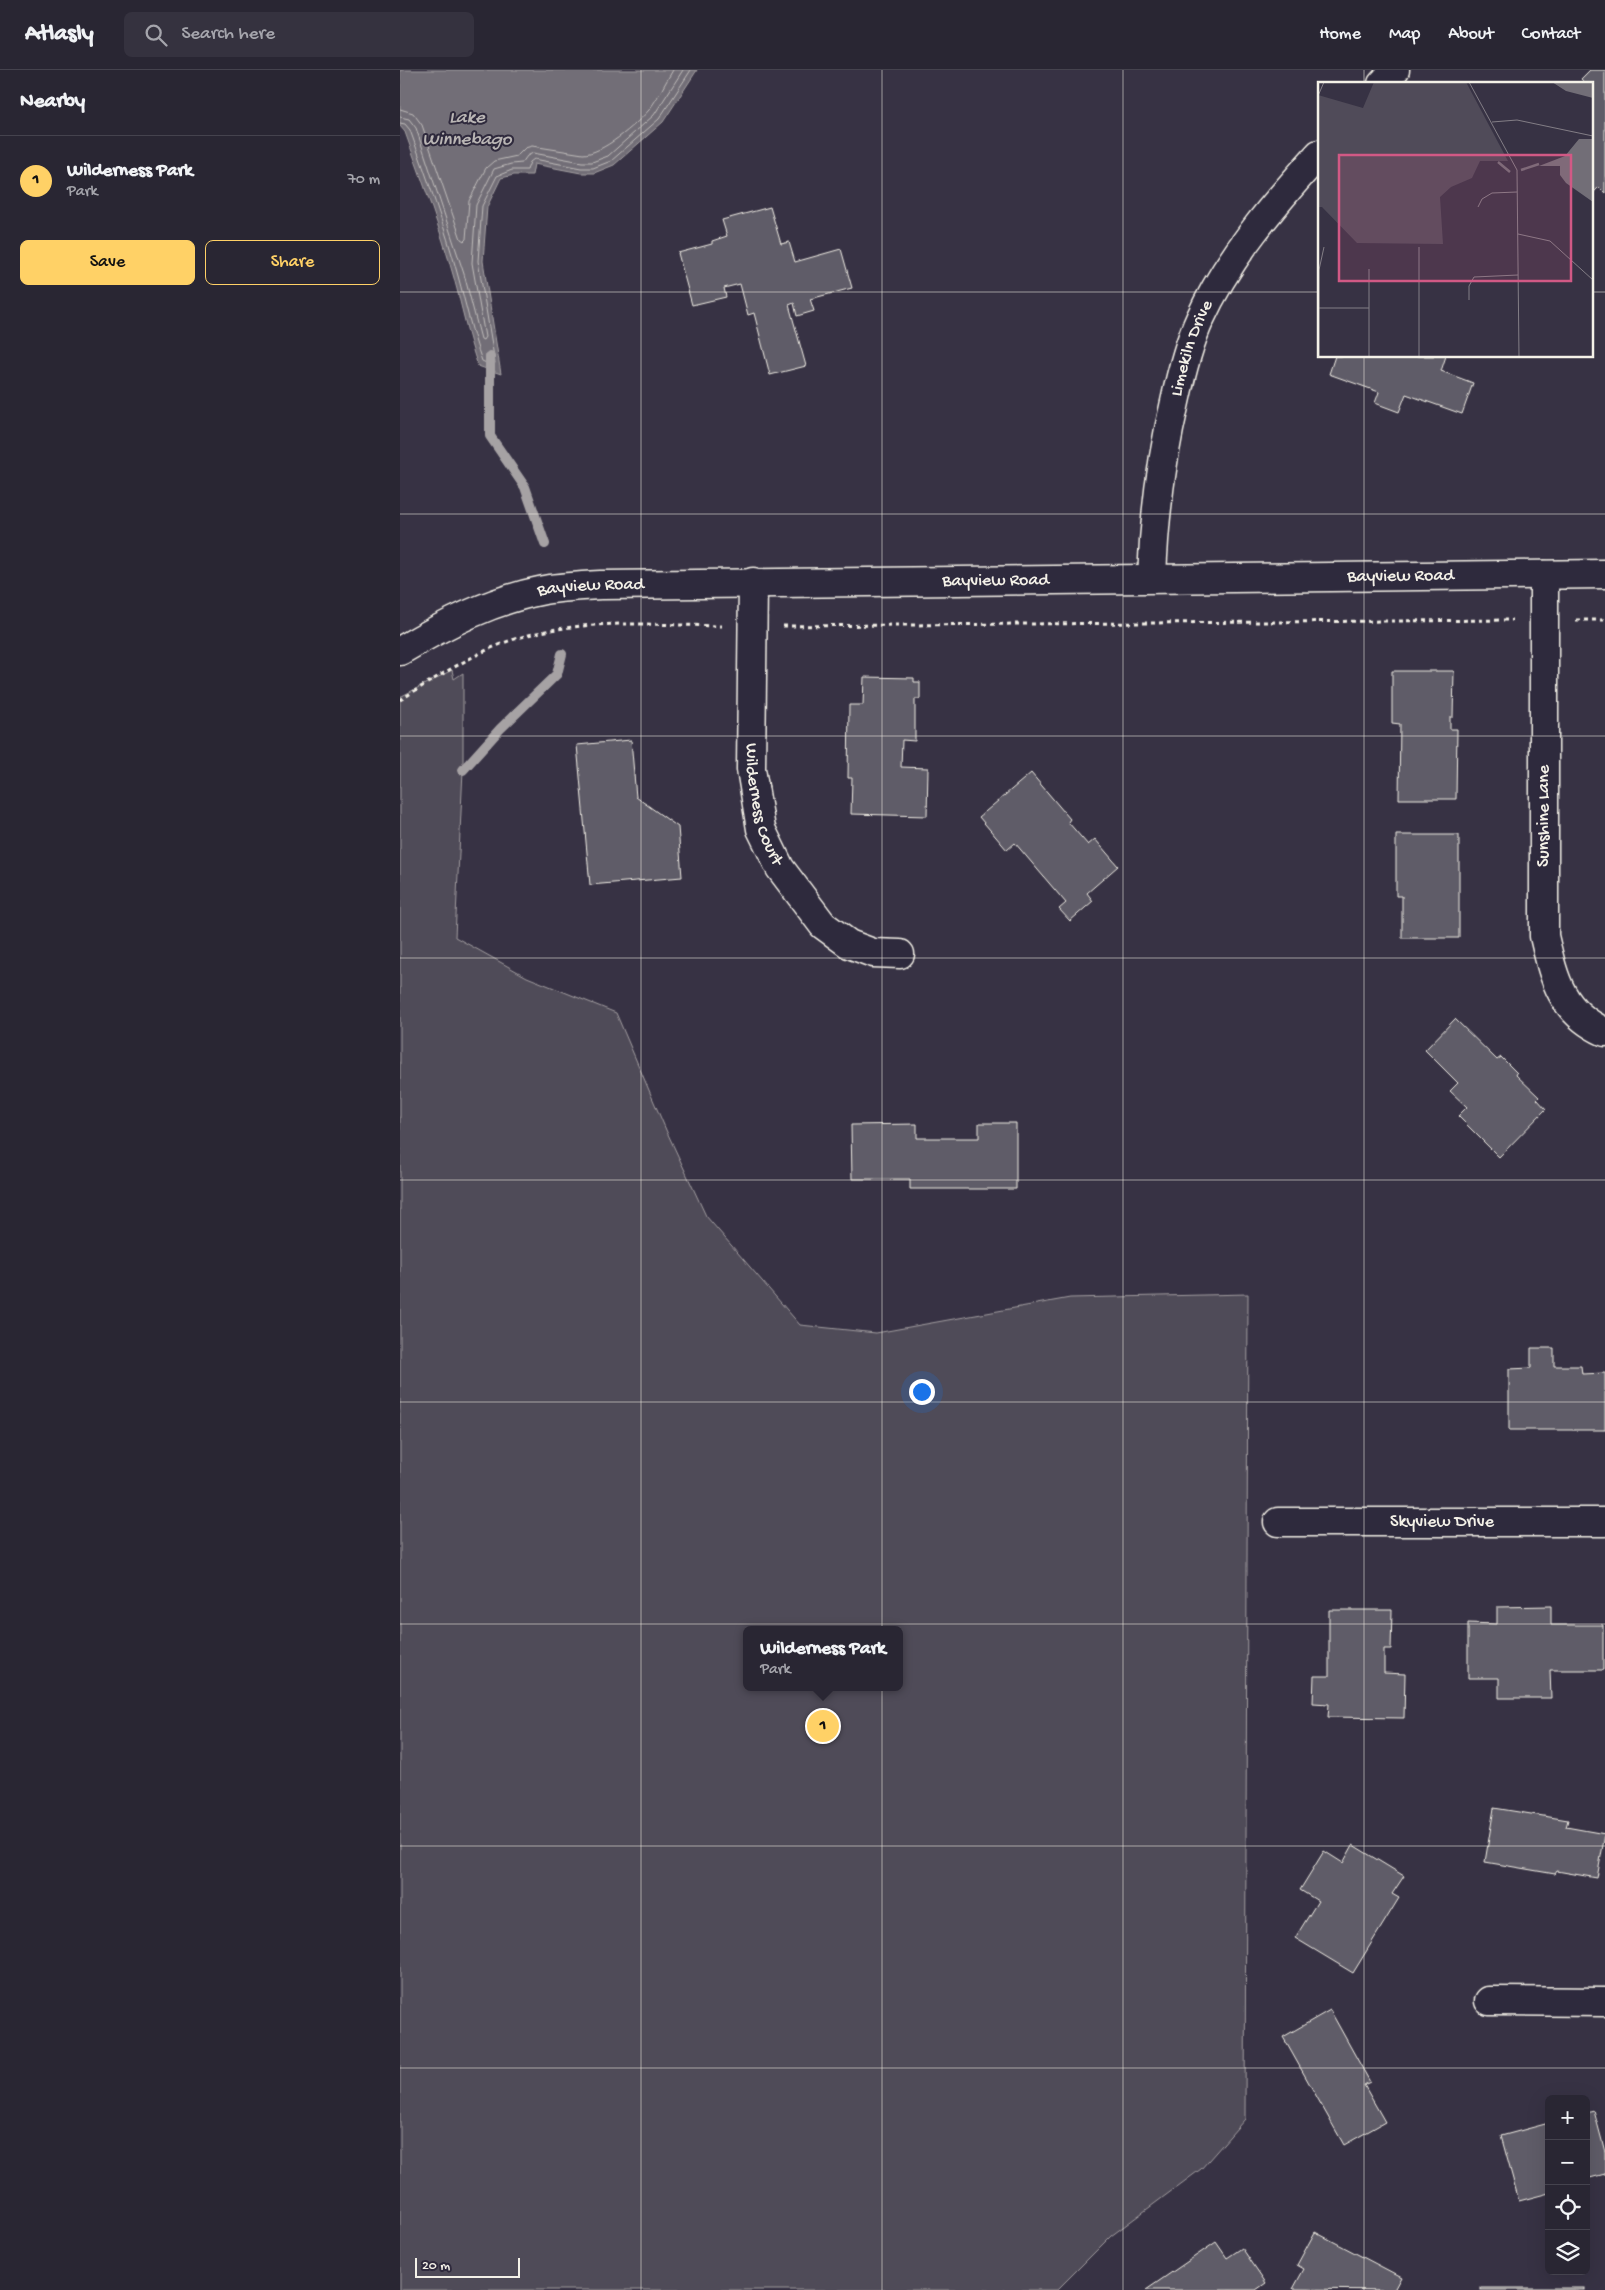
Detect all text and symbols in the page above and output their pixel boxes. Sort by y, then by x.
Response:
search box [124,12,474,57]
text: Atlasly [25,20,94,49]
icon: search [142,21,170,49]
text: Search here [182,23,275,46]
text: Home [1319,24,1361,45]
text: Map [1389,24,1420,45]
text: About [1448,24,1494,45]
text: Contact [1522,24,1580,45]
inset map [1318,82,1592,358]
text: Nearby [20,90,85,115]
water label: Lake Winnebago [422,107,513,152]
text: Wilderness Park [67,160,193,183]
text: 1 [33,171,39,190]
text: 70 m [347,171,380,190]
text: Park [67,183,98,202]
button: Save [20,240,195,285]
button: Share [205,240,380,285]
street label: Limekiln Drive [1166,296,1218,399]
street label: Bayview Road [1346,565,1455,587]
street label: Bayview Road [941,570,1050,592]
street label: Bayview Road [535,574,646,602]
street label: Wilderness Court [740,743,788,870]
street label: Sunshine Lane [1534,764,1555,867]
your location [909,1379,935,1405]
street label: Skyview Drive [1390,1512,1495,1533]
popup [743,1626,903,1691]
text: Wilderness Park [760,1638,886,1661]
text: Park [760,1661,791,1680]
pin: 1 [807,1707,839,1745]
map controls [1545,2095,1590,2275]
button: + [1545,2095,1590,2140]
button: − [1545,2140,1590,2185]
button: locate [1545,2185,1590,2230]
button: layers [1545,2230,1590,2275]
scale bar [415,2255,520,2278]
text: 20 m [422,2258,450,2275]

